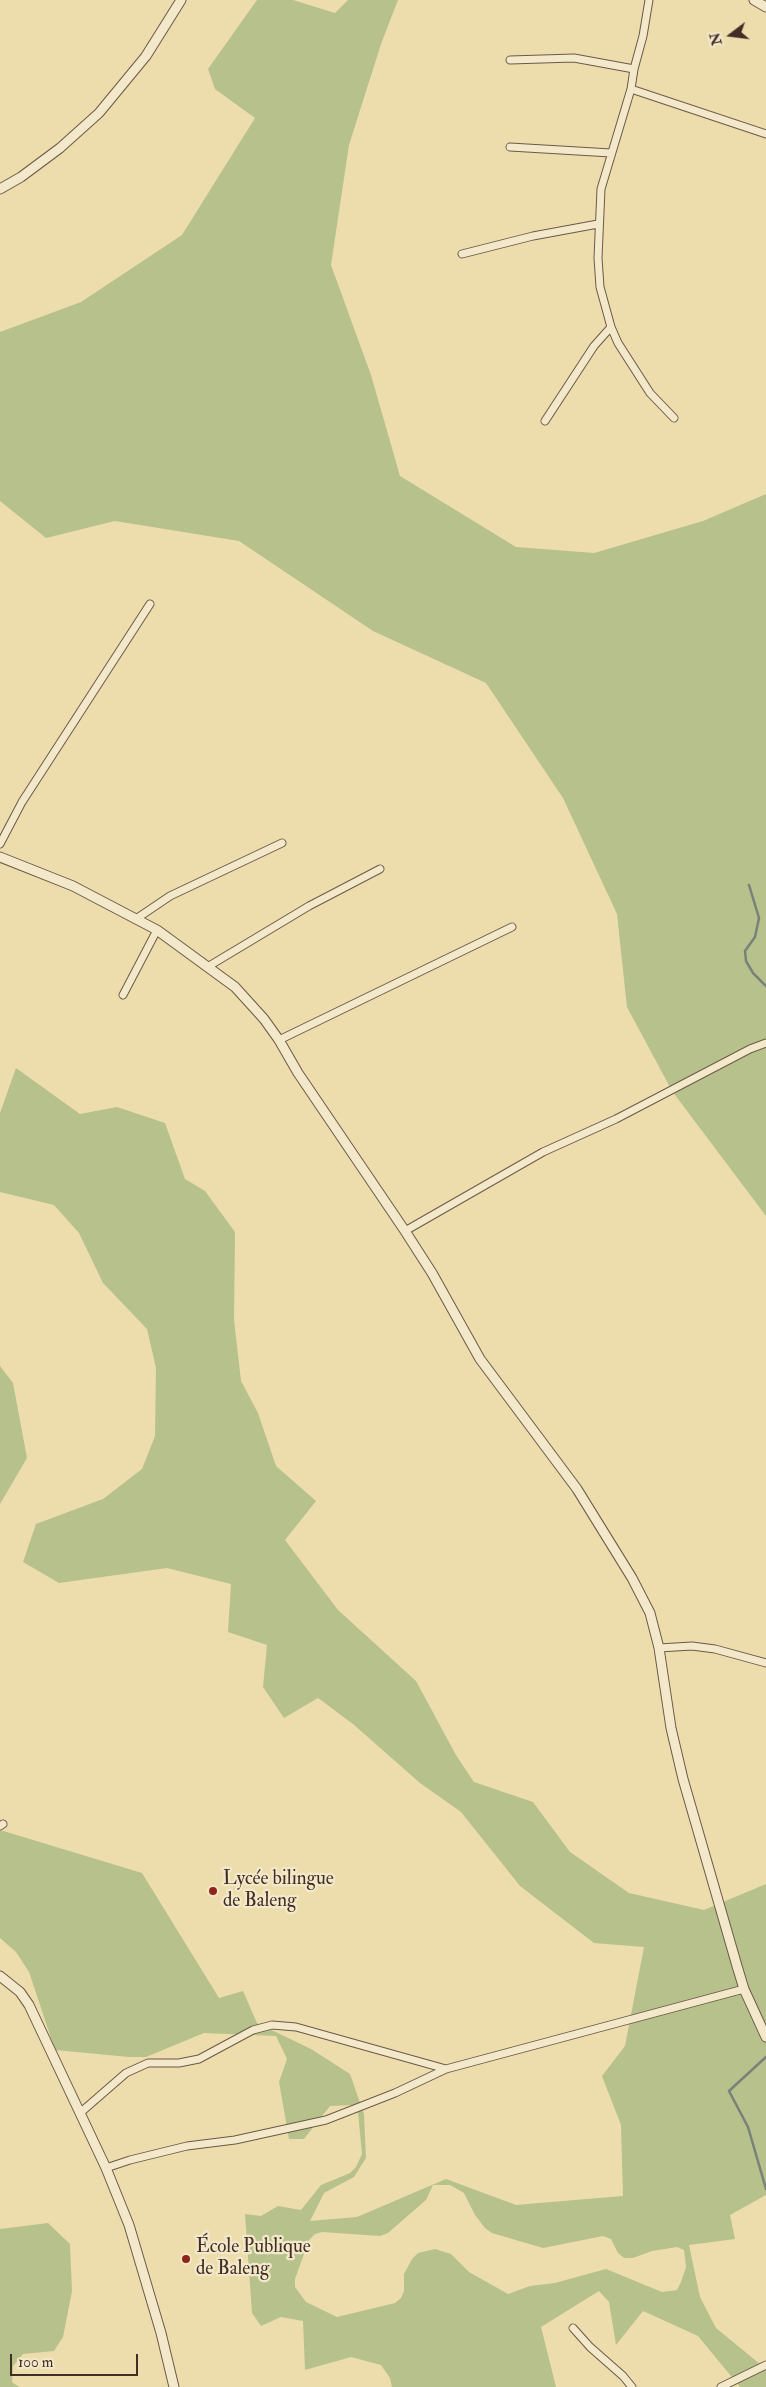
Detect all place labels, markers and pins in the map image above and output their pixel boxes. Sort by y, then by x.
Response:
place label: Lycée bilingue de Baleng [223,1869,334,1913]
marker: Lycée bilingue de Baleng [207,1885,219,1897]
place label: École Publique de Baleng [196,2237,311,2281]
marker: École Publique de Baleng [180,2253,192,2265]

